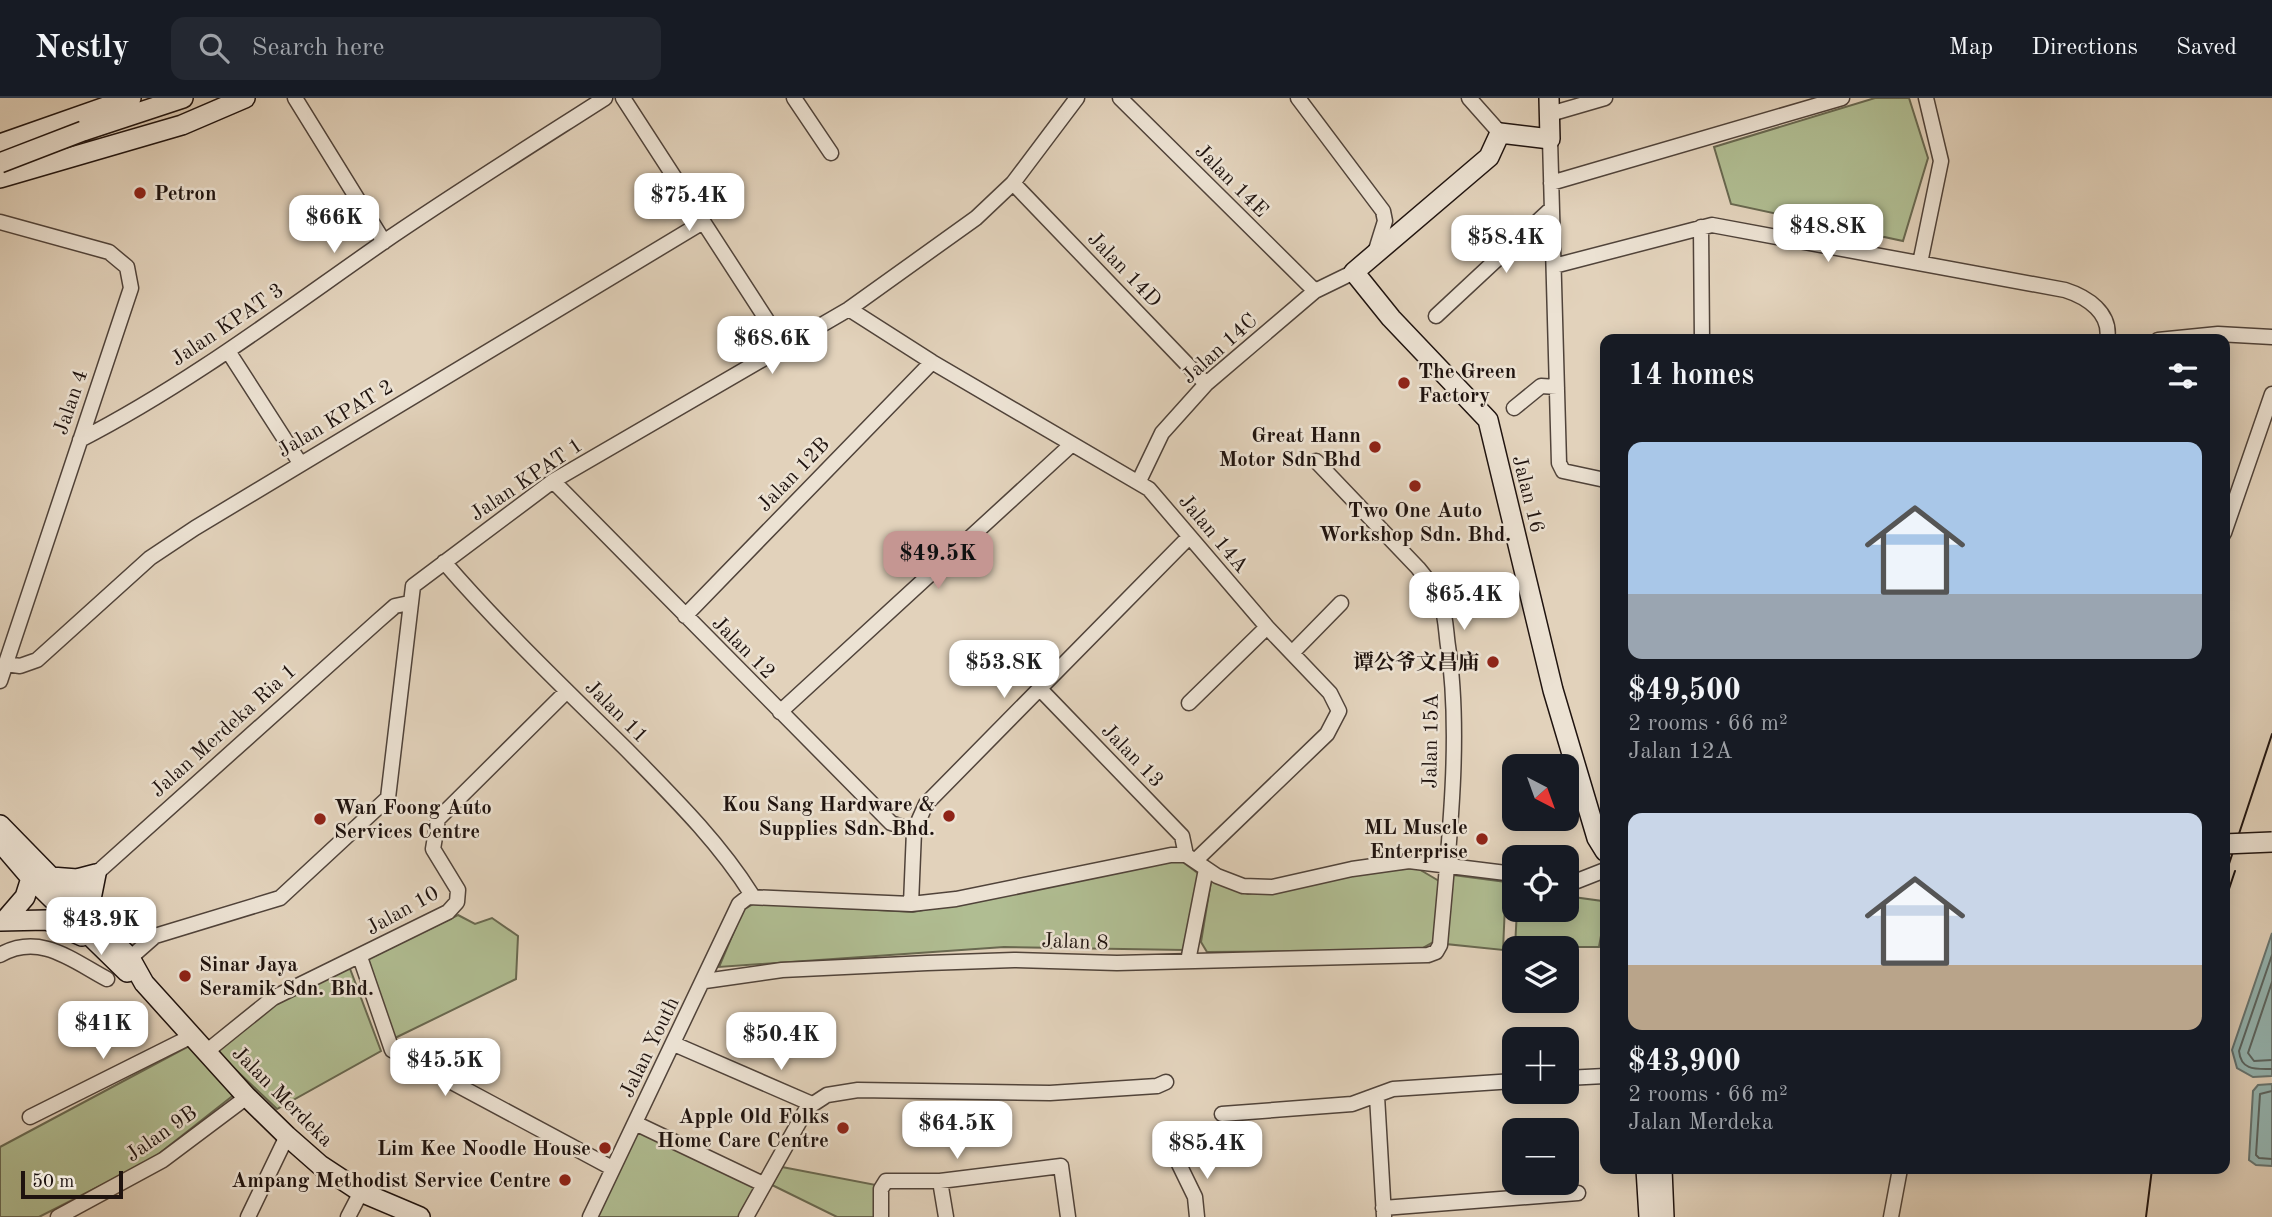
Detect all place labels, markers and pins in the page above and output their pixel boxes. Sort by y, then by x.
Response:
pin: $75.4K [632,174,746,233]
place label: Petron [154,184,217,205]
marker: Petron [132,185,148,201]
pin: $66K [293,195,375,255]
pin: $48.8K [1771,204,1885,264]
pin: $58.4K [1449,216,1563,275]
pin: $68.6K [715,316,829,376]
place label: The Green Factory [1418,362,1516,407]
marker: The Green Factory [1396,375,1412,391]
place label: Great Hann Motor Sdn Bhd [1219,426,1361,471]
marker: Great Hann Motor Sdn Bhd [1367,439,1383,455]
marker: Two One Auto Workshop Sdn. Bhd. [1407,478,1423,494]
place label: Two One Auto Workshop Sdn. Bhd. [1319,501,1511,546]
pin: $49.5K [881,532,995,591]
pin: $65.4K [1407,573,1521,632]
pin: $53.8K [947,640,1061,700]
place label: 谭公爷文昌庙 [1353,650,1479,674]
marker: 谭公爷文昌庙 [1485,654,1501,670]
place label: Kou Sang Hardware & Supplies Sdn. Bhd. [722,795,935,840]
place label: Wan Foong Auto Services Centre [334,798,492,843]
marker: Kou Sang Hardware & Supplies Sdn. Bhd. [941,808,957,824]
marker: Wan Foong Auto Services Centre [312,811,328,827]
place label: ML Muscle Enterprise [1364,818,1468,863]
marker: ML Muscle Enterprise [1474,831,1490,847]
pin: $43.9K [44,898,158,957]
place label: Sinar Jaya Seramik Sdn. Bhd. [199,955,374,1000]
marker: Sinar Jaya Seramik Sdn. Bhd. [177,968,193,984]
pin: $41K [62,1002,144,1061]
pin: $50.4K [724,1012,838,1072]
pin: $45.5K [388,1038,502,1098]
pin: $64.5K [900,1102,1014,1161]
place label: Apple Old Folks Home Care Centre [657,1107,829,1152]
marker: Apple Old Folks Home Care Centre [835,1120,851,1136]
pin: $85.4K [1150,1122,1264,1181]
place label: Lim Kee Noodle House [377,1139,591,1160]
marker: Lim Kee Noodle House [597,1140,613,1156]
place label: Ampang Methodist Service Centre [231,1171,551,1192]
marker: Ampang Methodist Service Centre [557,1172,573,1188]

